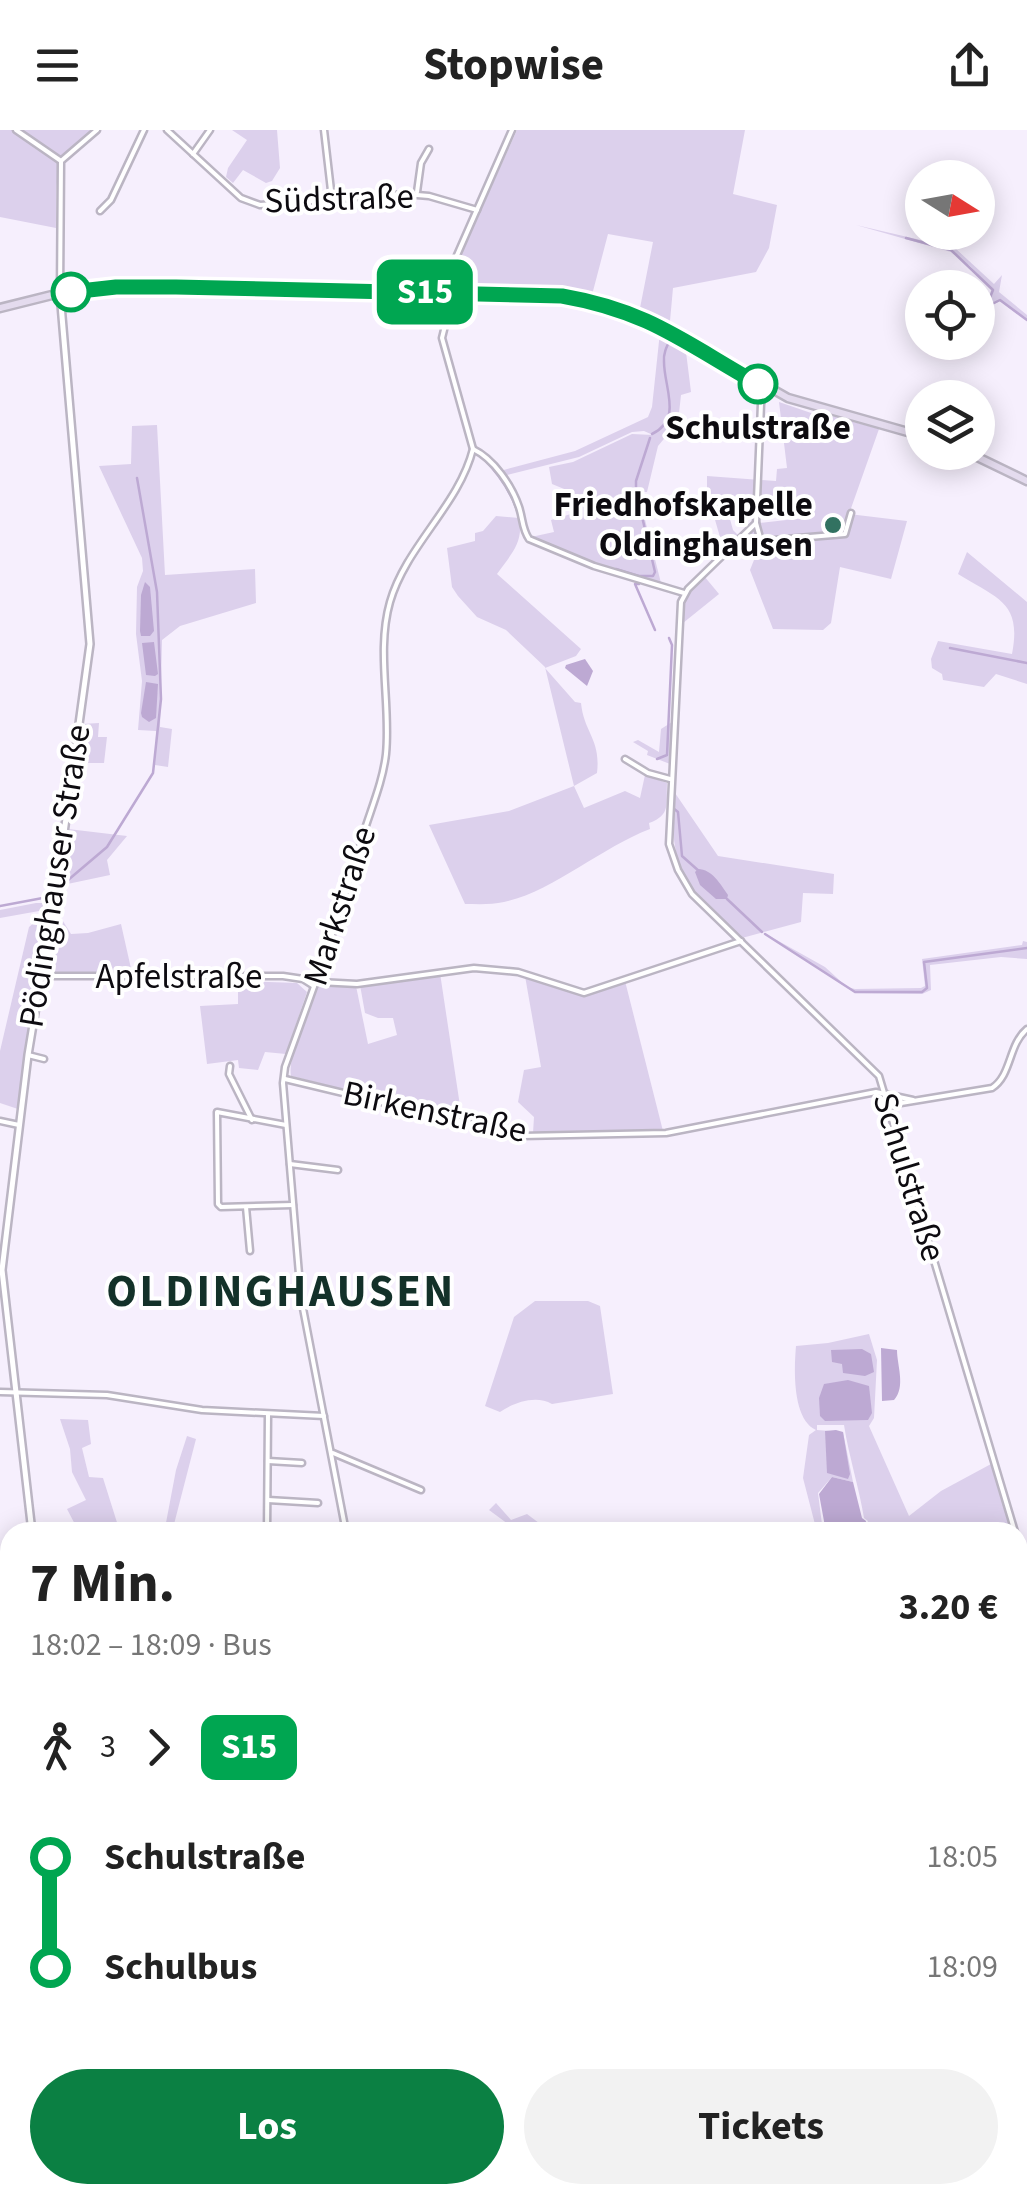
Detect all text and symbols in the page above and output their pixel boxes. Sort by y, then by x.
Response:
text: Stopwise [423,33,604,97]
icon: menu [30,38,85,93]
icon: share [942,38,997,93]
north arrow [905,160,995,250]
map controls [905,160,995,470]
street label: Südstraße [263,171,415,227]
line badge: S15 [368,260,482,324]
text: S15 [397,267,453,317]
button: locate [905,270,995,360]
unlabelled marker [52,273,90,311]
marker: Schulstraße [739,365,777,403]
button: layers [905,380,995,470]
place label: Schulstraße [665,403,851,453]
place label: Friedhofskapelle Oldinghausen [554,480,813,570]
marker: Friedhofskapelle Oldinghausen [822,514,844,536]
street label: Pödinghauser Straße [6,721,104,1031]
street label: Markstraße [291,820,389,992]
street label: Apfelstraße [96,952,262,1002]
street label: Birkenstraße [338,1068,532,1156]
street label: Schulstraße [860,1087,958,1267]
district label: OLDINGHAUSEN [106,1260,456,1324]
text: 7 Min. [30,1545,175,1623]
text: 3.20 € [899,1580,998,1634]
text: 18:02 – 18:09 · Bus [30,1622,272,1668]
icon: walk [30,1720,85,1775]
icon: forward [131,1720,186,1775]
text: S15 [221,1722,277,1772]
text: 3 [100,1724,116,1770]
text: Schulstraße [104,1830,305,1884]
text: 18:05 [926,1834,998,1880]
text: Schulbus [104,1940,257,1994]
text: 18:09 [926,1944,998,1990]
button: Los [30,2069,504,2184]
button: Tickets [524,2069,998,2184]

